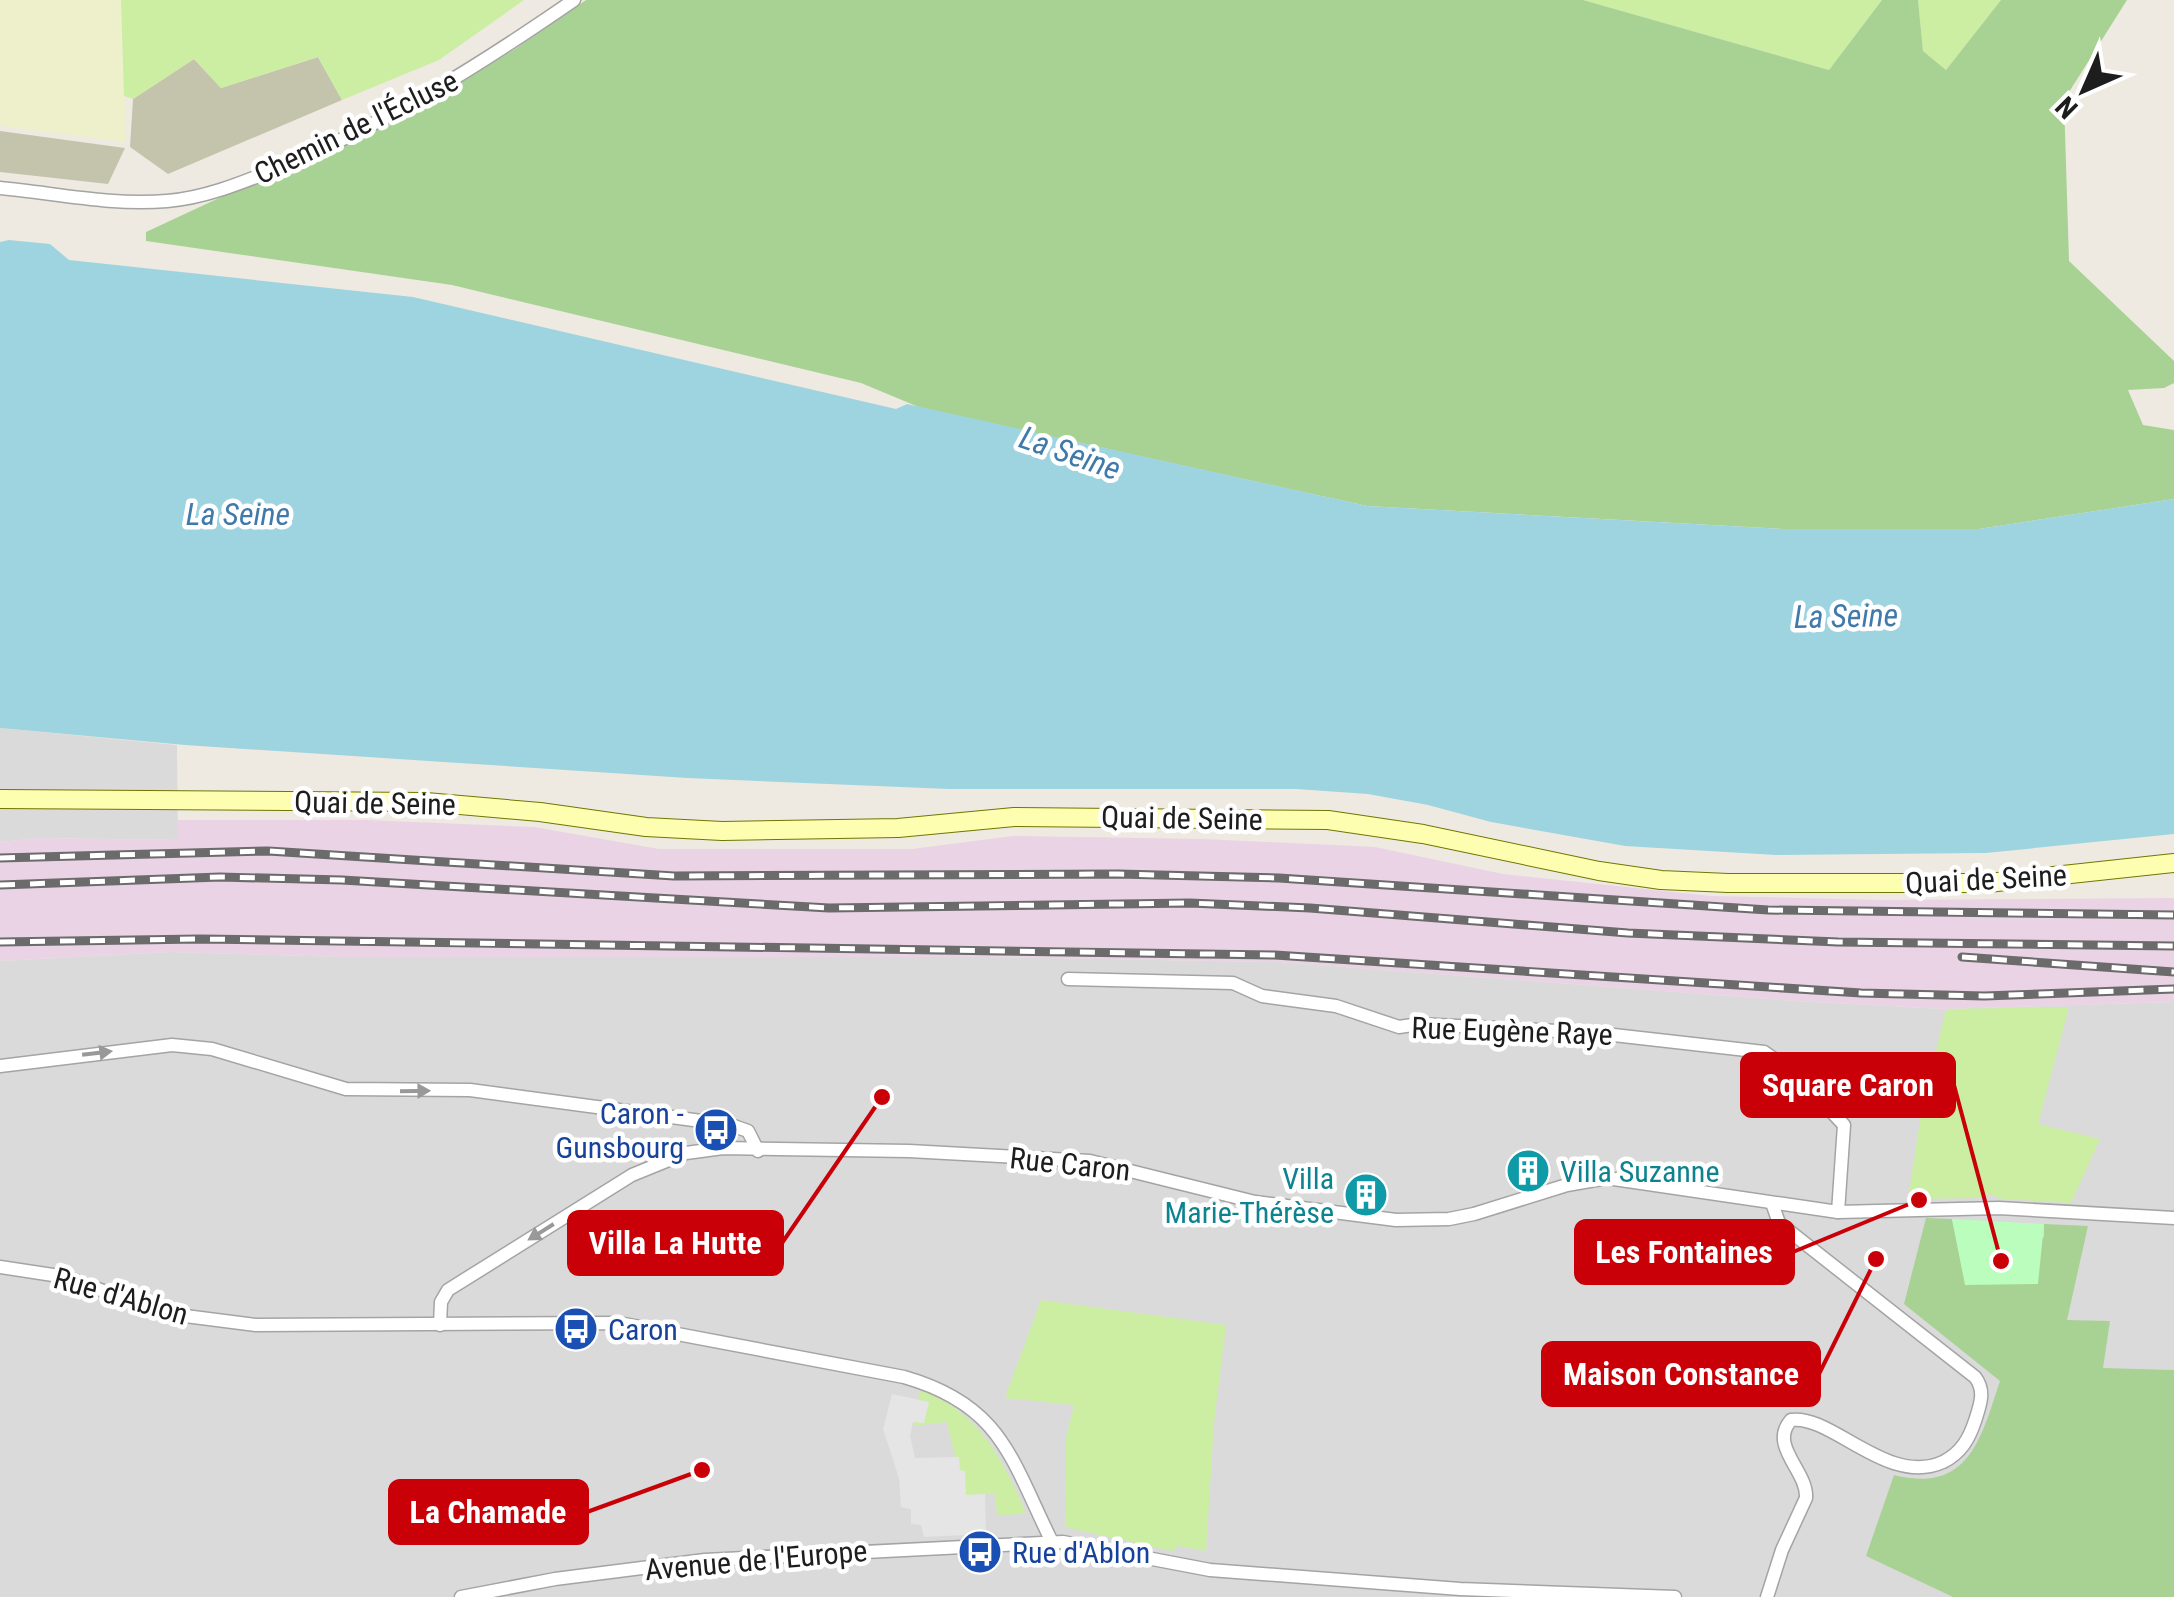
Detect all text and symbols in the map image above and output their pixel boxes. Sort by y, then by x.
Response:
north arrow [2034,40,2134,140]
street label: Chemin de l'Écluse [249,63,463,191]
text: N [2049,90,2084,125]
water label: La Seine [1015,418,1125,488]
water label: La Seine [186,495,290,533]
water label: La Seine [1794,596,1898,636]
street label: Quai de Seine [294,784,456,822]
street label: Quai de Seine [1101,799,1263,837]
street label: Quai de Seine [1904,857,2068,901]
street label: Rue Eugène Raye [1411,1010,1613,1052]
one-way arrow [81,1044,113,1060]
callout: Square Caron [1742,1054,1954,1116]
text: Square Caron [1762,1066,1934,1104]
one-way arrow [400,1082,432,1098]
place label: Caron - Gunsbourg [556,1096,684,1165]
bus stop icon: Caron - Gunsbourg [693,1107,739,1153]
street label: Rue Caron [1008,1140,1132,1188]
building icon: Villa Suzanne [1505,1148,1551,1194]
place label: Villa Suzanne [1560,1154,1719,1189]
place label: Villa Marie-Thérèse [1165,1161,1334,1230]
building icon: Villa Marie-Thérèse [1343,1172,1389,1218]
callout: Villa La Hutte [569,1212,782,1274]
callout: Les Fontaines [1576,1221,1793,1283]
one-way arrow [527,1222,555,1240]
text: Villa La Hutte [588,1224,762,1262]
text: Les Fontaines [1595,1233,1773,1271]
street label: Rue d'Ablon [50,1260,192,1332]
bus stop icon: Caron [553,1306,599,1352]
place label: Caron [608,1312,678,1347]
callout: Maison Constance [1543,1343,1819,1405]
text: Maison Constance [1563,1355,1799,1393]
callout: La Chamade [390,1481,587,1543]
text: La Chamade [410,1493,566,1531]
bus stop icon: Rue d'Ablon [957,1529,1003,1575]
street label: Avenue de l'Europe [643,1533,869,1587]
place label: Rue d'Ablon [1012,1535,1150,1570]

